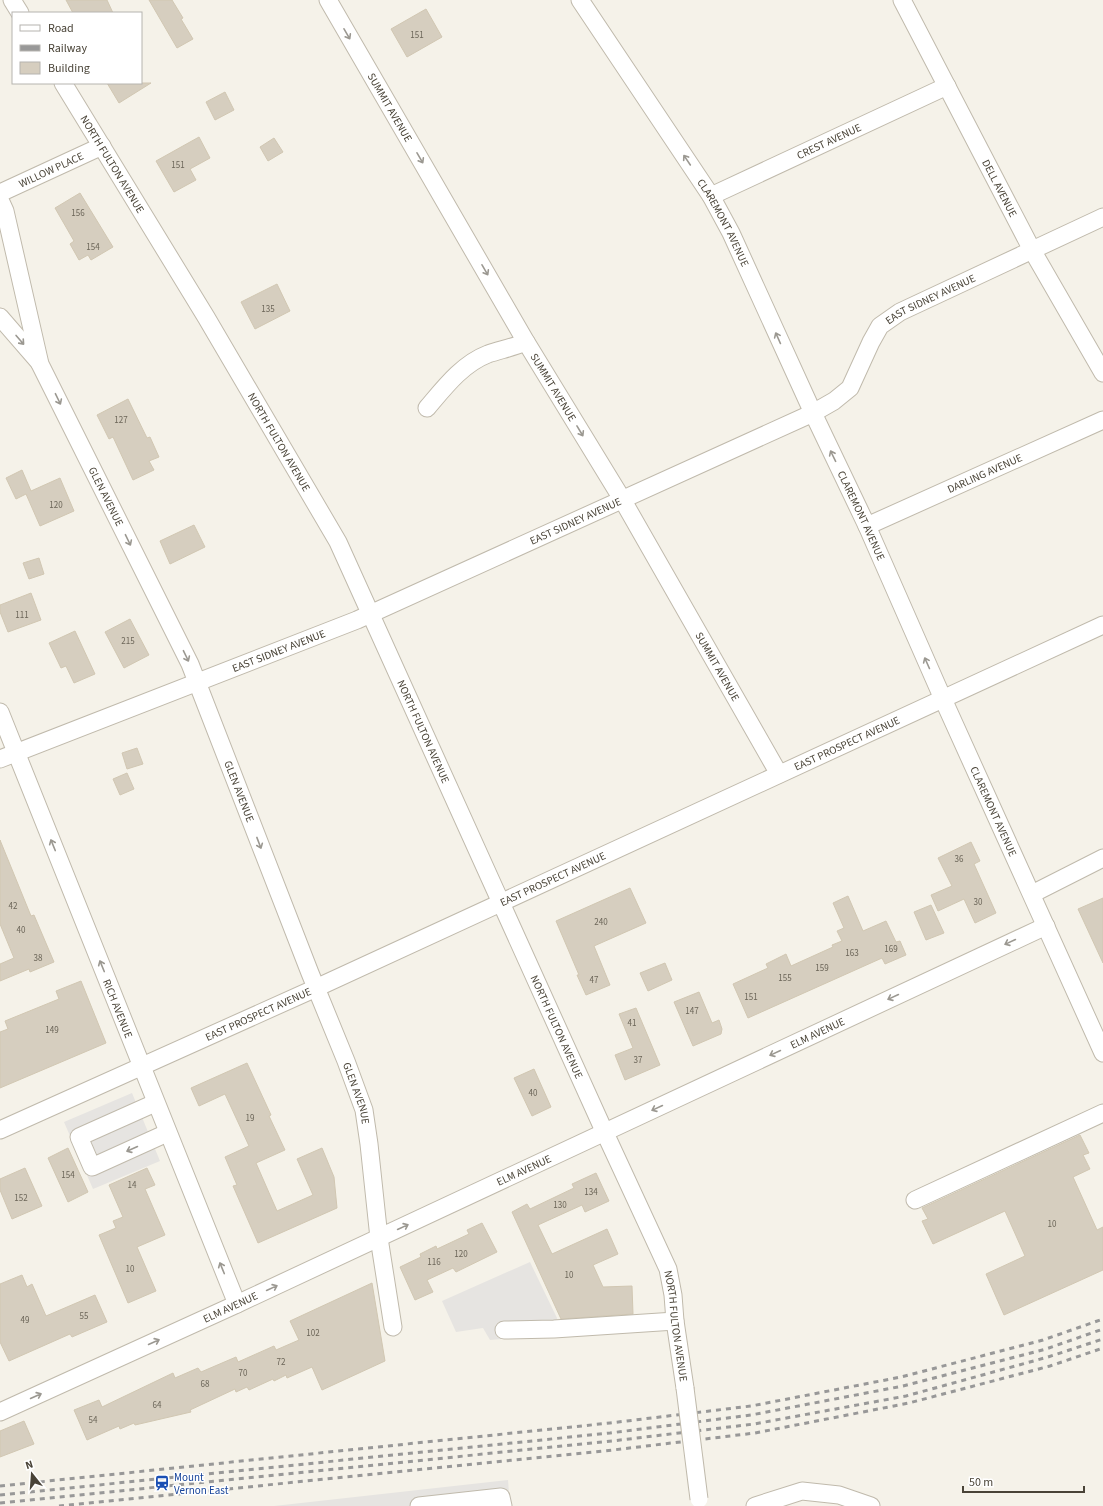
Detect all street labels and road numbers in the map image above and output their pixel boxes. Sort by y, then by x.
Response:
street label: SUMMIT AVENUE [364,70,416,145]
street label: NORTH FULTON AVENUE [77,112,148,216]
street label: CREST AVENUE [794,120,864,163]
street label: WILLOW PLACE [16,148,86,191]
street label: DELL AVENUE [979,157,1021,220]
street label: CLAREMONT AVENUE [694,176,753,269]
street label: EAST SIDNEY AVENUE [882,270,978,328]
street label: SUMMIT AVENUE [527,350,580,424]
street label: NORTH FULTON AVENUE [244,390,314,494]
street label: DARLING AVENUE [945,450,1025,497]
street label: GLEN AVENUE [85,464,127,529]
street label: CLAREMONT AVENUE [834,468,889,563]
street label: EAST SIDNEY AVENUE [527,494,624,548]
street label: EAST SIDNEY AVENUE [230,626,328,675]
street label: SUMMIT AVENUE [692,629,743,704]
street label: NORTH FULTON AVENUE [394,677,454,786]
street label: EAST PROSPECT AVENUE [792,712,902,774]
street label: GLEN AVENUE [221,758,258,824]
street label: CLAREMONT AVENUE [967,764,1021,859]
street label: EAST PROSPECT AVENUE [497,848,608,910]
street label: NORTH FULTON AVENUE [527,973,587,1081]
street label: RICH AVENUE [100,977,137,1040]
street label: EAST PROSPECT AVENUE [203,984,314,1044]
street label: ELM AVENUE [788,1014,847,1052]
street label: GLEN AVENUE [340,1060,374,1125]
street label: ELM AVENUE [494,1151,554,1189]
street label: NORTH FULTON AVENUE [661,1269,691,1383]
street label: ELM AVENUE [200,1288,260,1326]

